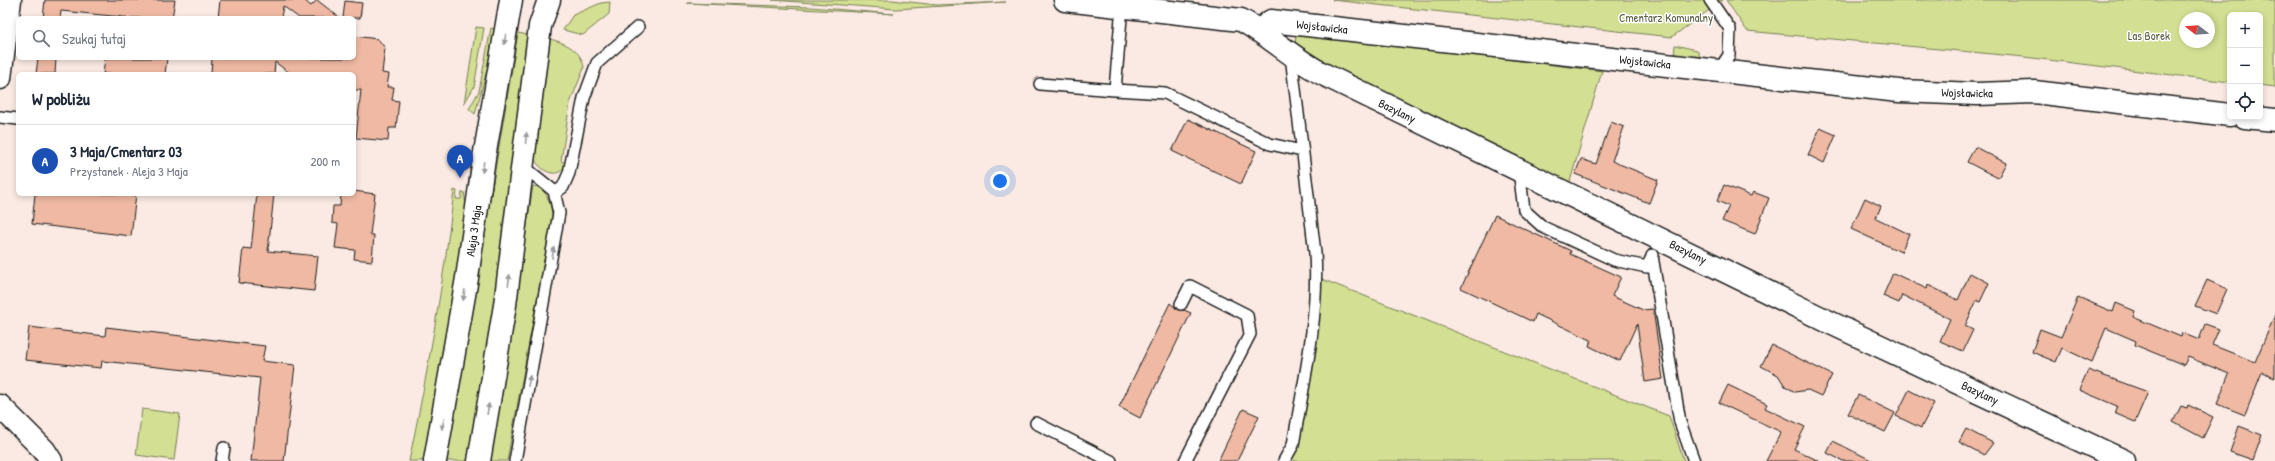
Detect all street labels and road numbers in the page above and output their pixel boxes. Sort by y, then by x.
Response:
street label: Wojsławicka [1296,15,1349,38]
street label: Wojsławicka [1619,50,1672,73]
street label: Wojsławicka [1941,84,1993,101]
street label: Bazylany [1376,94,1419,127]
street label: Aleja 3 Maja [461,204,486,258]
street label: Bazylany [1667,235,1710,268]
street label: Bazylany [1959,377,2002,409]

